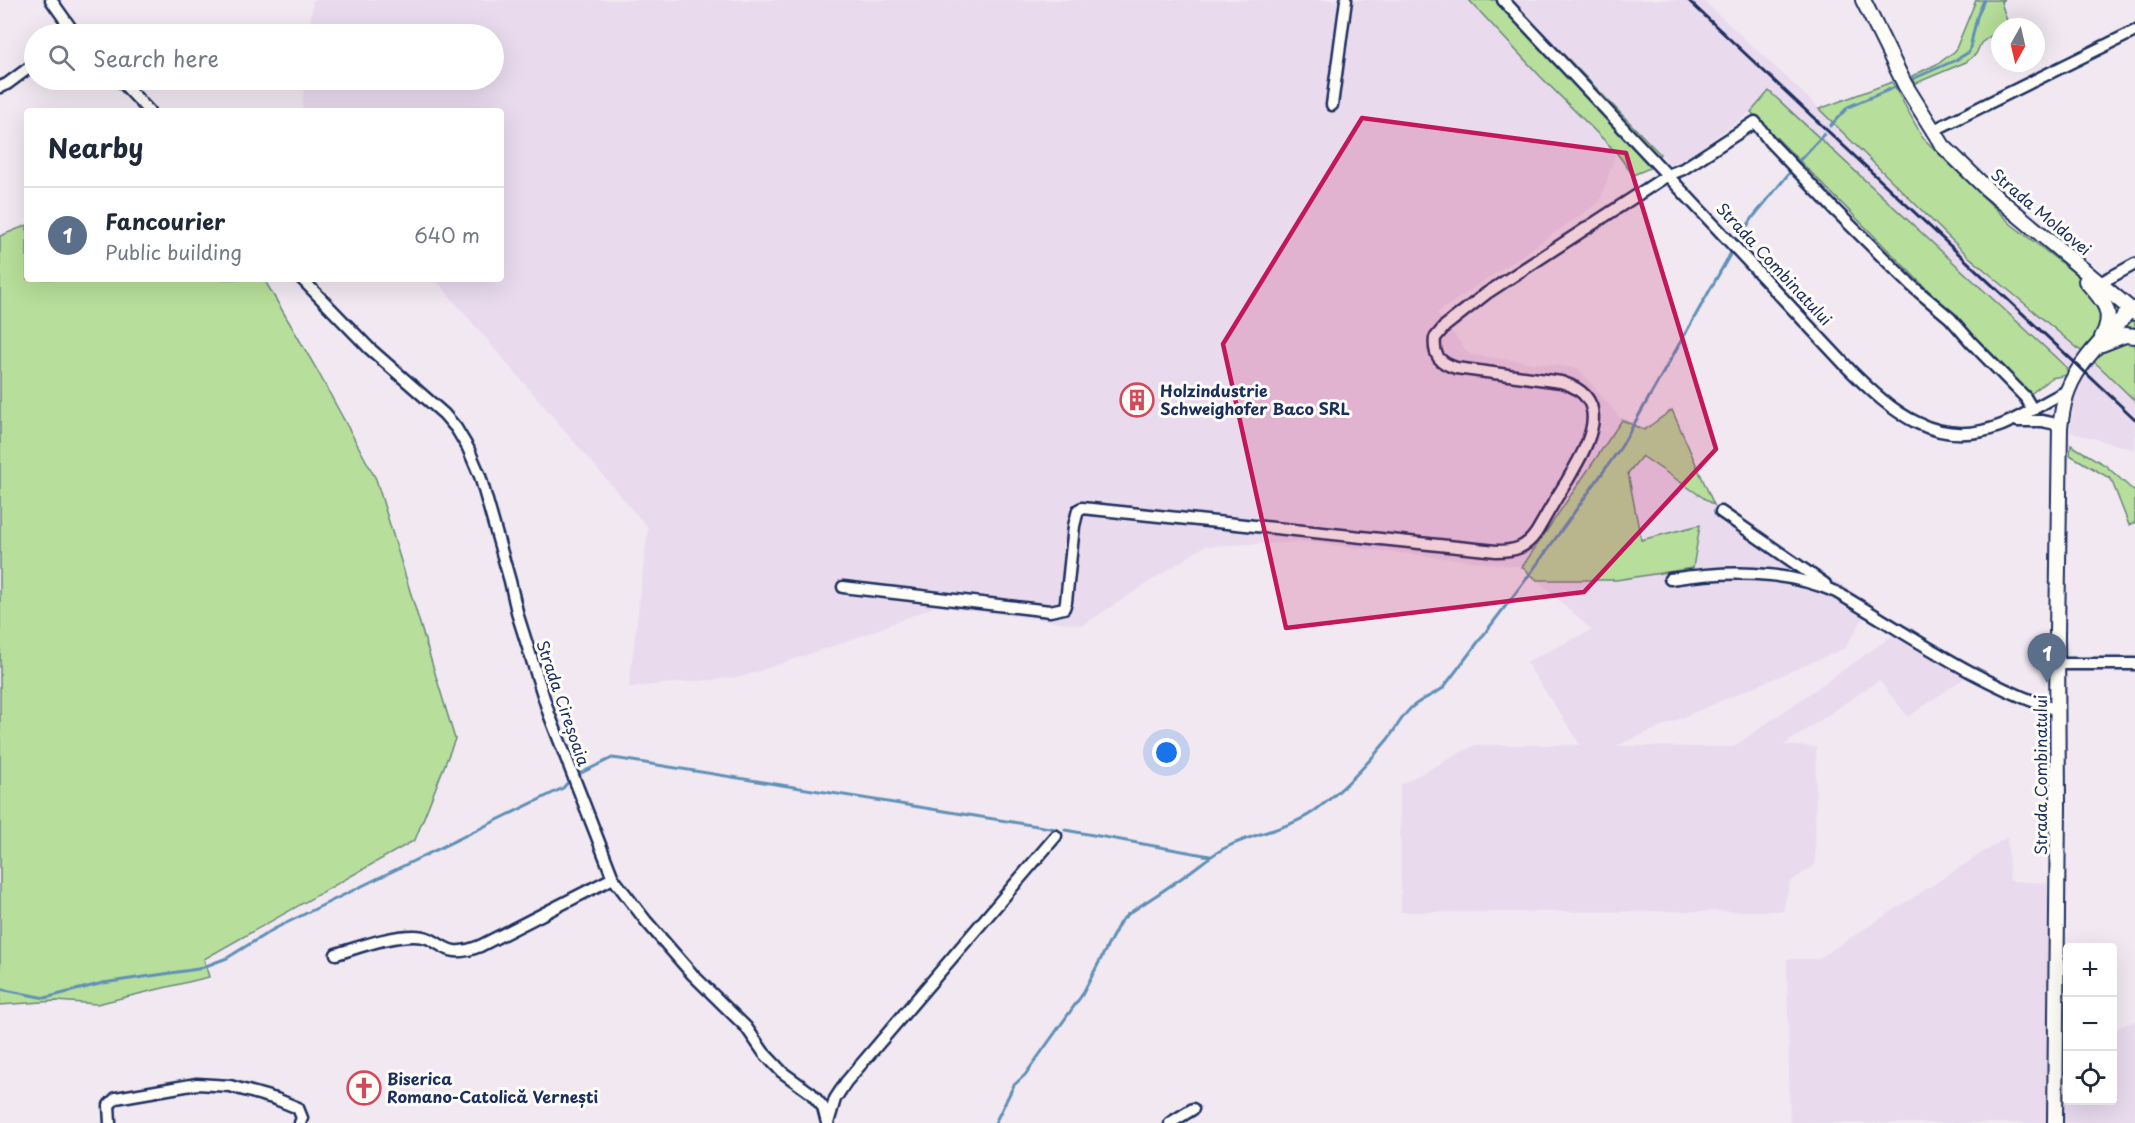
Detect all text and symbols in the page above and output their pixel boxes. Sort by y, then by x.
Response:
north arrow [1991,18,2045,72]
search box [24,24,504,90]
icon: search [45,41,78,74]
text: Search here [93,41,219,74]
text: Nearby [48,128,143,167]
street label: Strada Moldovei [1986,162,2097,260]
street label: Strada Combinatului [1711,196,1838,330]
text: Fancourier [105,204,225,237]
text: 1 [63,220,72,250]
text: 640 m [414,220,480,250]
text: Public building [105,237,242,267]
place label: Holzindustrie Schweighofer Baco SRL [1160,378,1350,420]
building icon: Holzindustrie Schweighofer Baco SRL [1119,382,1155,418]
pin: 1 [2028,634,2066,683]
street label: Strada Cireșoaia [531,637,597,769]
street label: Strada Combinatului [2028,695,2052,855]
your location [1152,738,1181,767]
map controls [2063,943,2117,1105]
button: + [2063,943,2117,997]
button: − [2063,997,2117,1051]
button: locate [2063,1051,2117,1105]
place label: Biserica Romano-Catolică Vernești [387,1066,598,1108]
church icon: Biserica Romano-Catolică Vernești [346,1070,382,1106]

